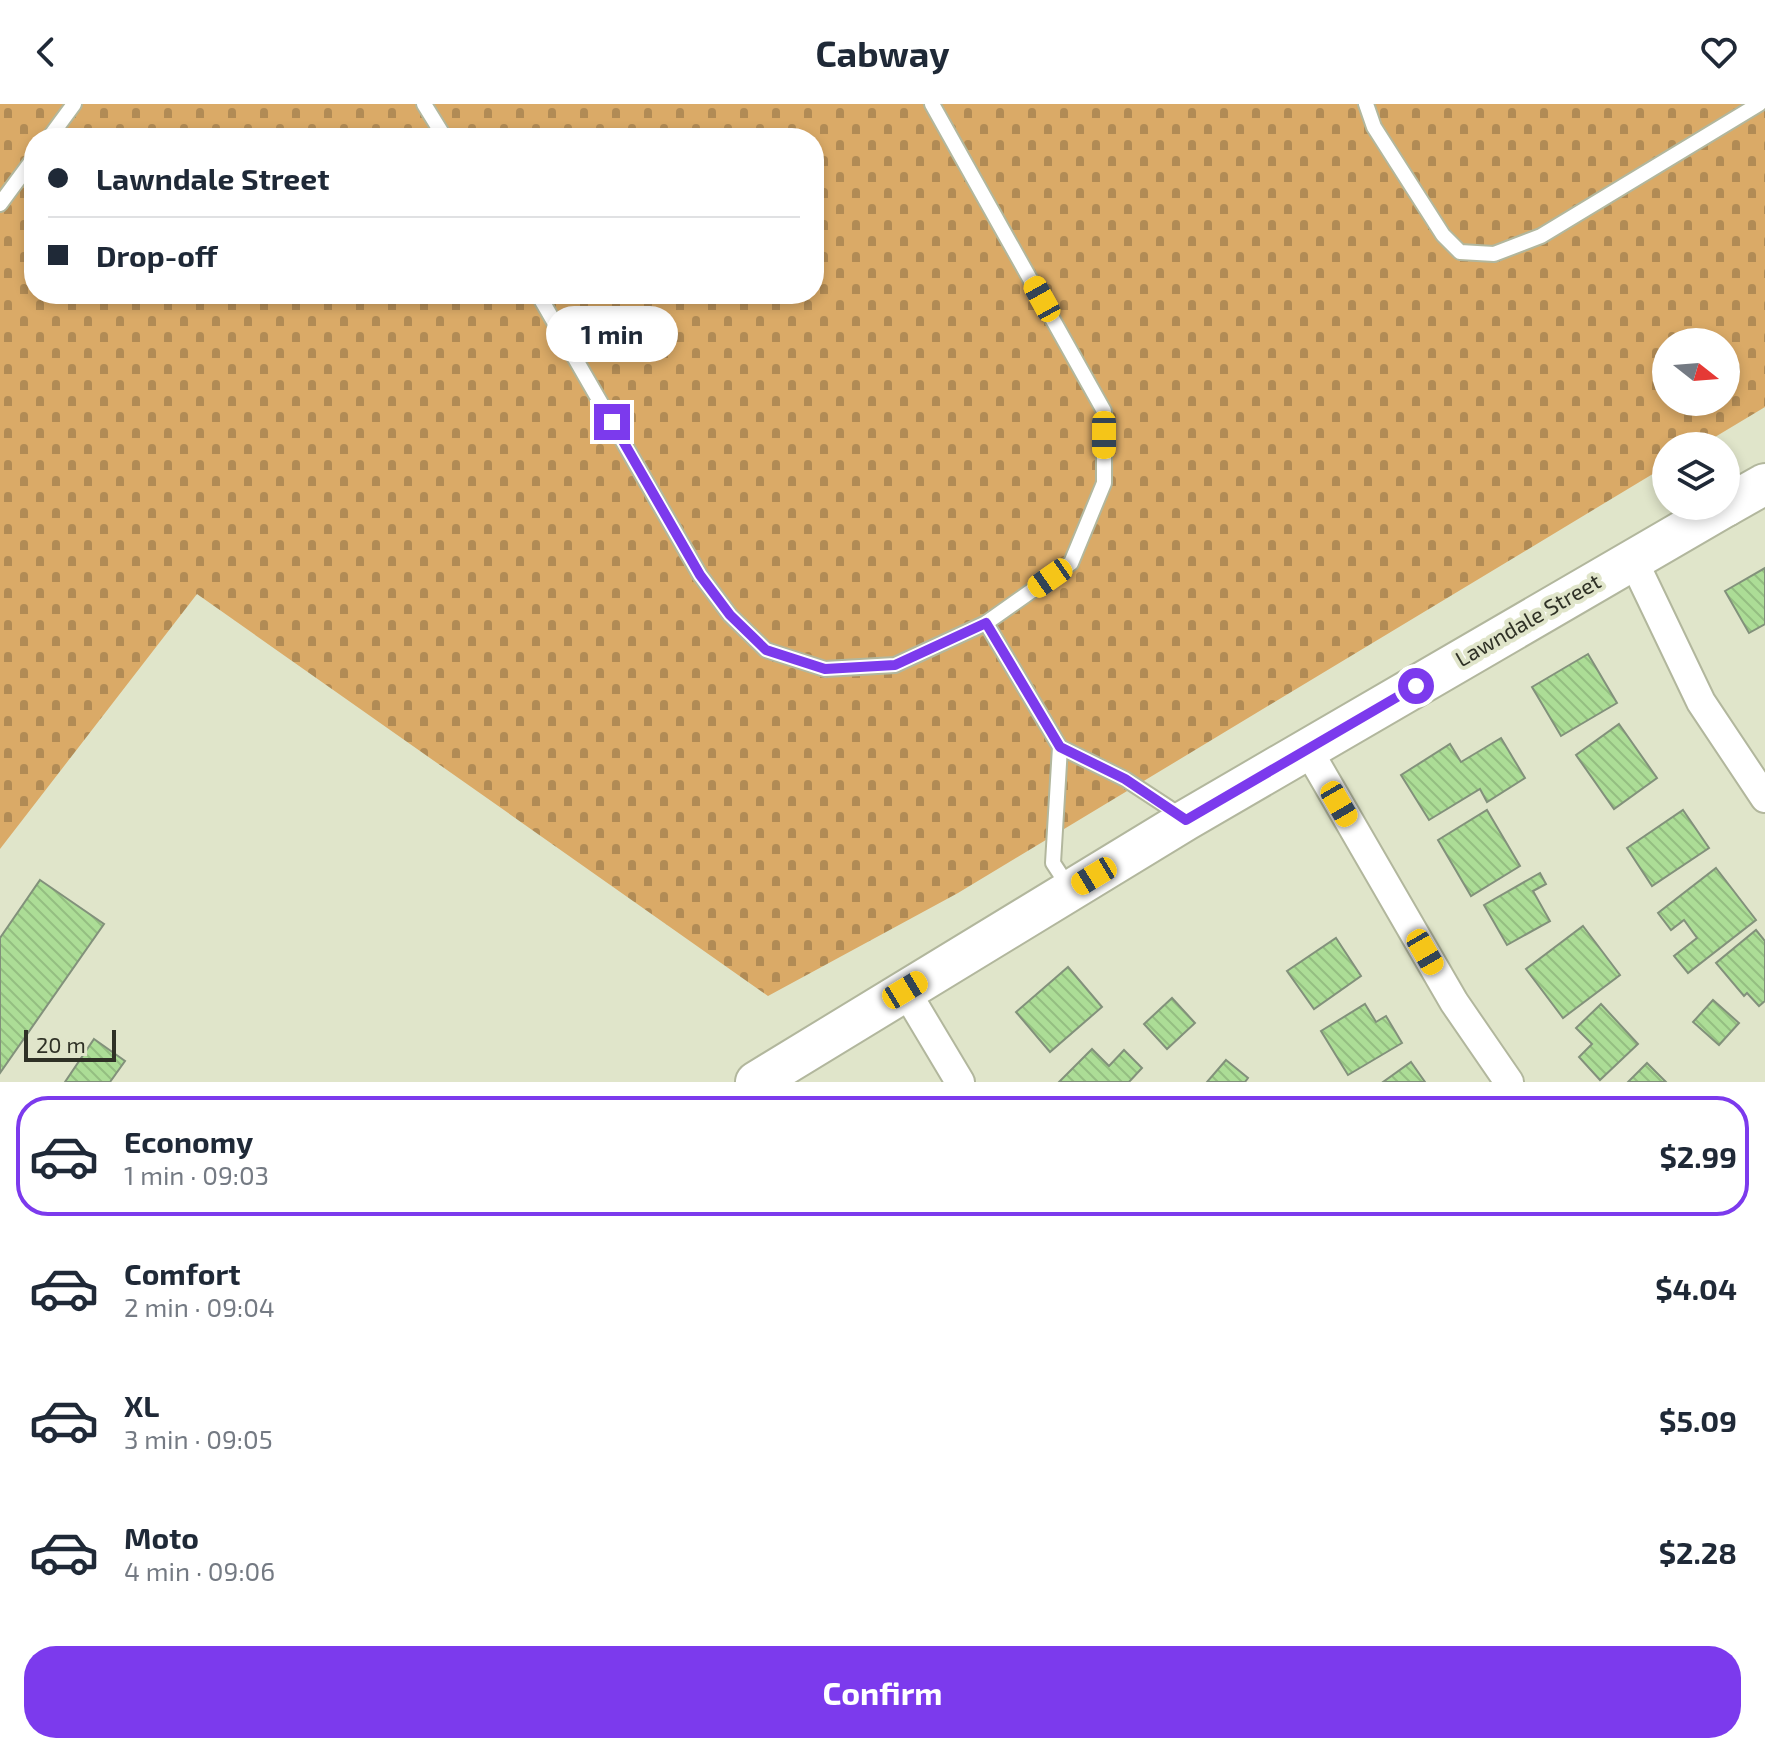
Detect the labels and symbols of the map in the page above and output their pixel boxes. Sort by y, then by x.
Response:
car [1020,272,1064,326]
callout: 1 min [546,306,678,362]
north arrow [1652,328,1740,416]
route end [594,404,630,440]
car [1092,411,1116,459]
car [1023,554,1077,602]
street label: Lawndale Street [1450,567,1605,671]
route start [1398,668,1434,704]
car [1317,777,1361,831]
car [1067,853,1121,899]
car [1403,925,1447,979]
car [878,967,932,1013]
scale bar [24,1026,116,1062]

